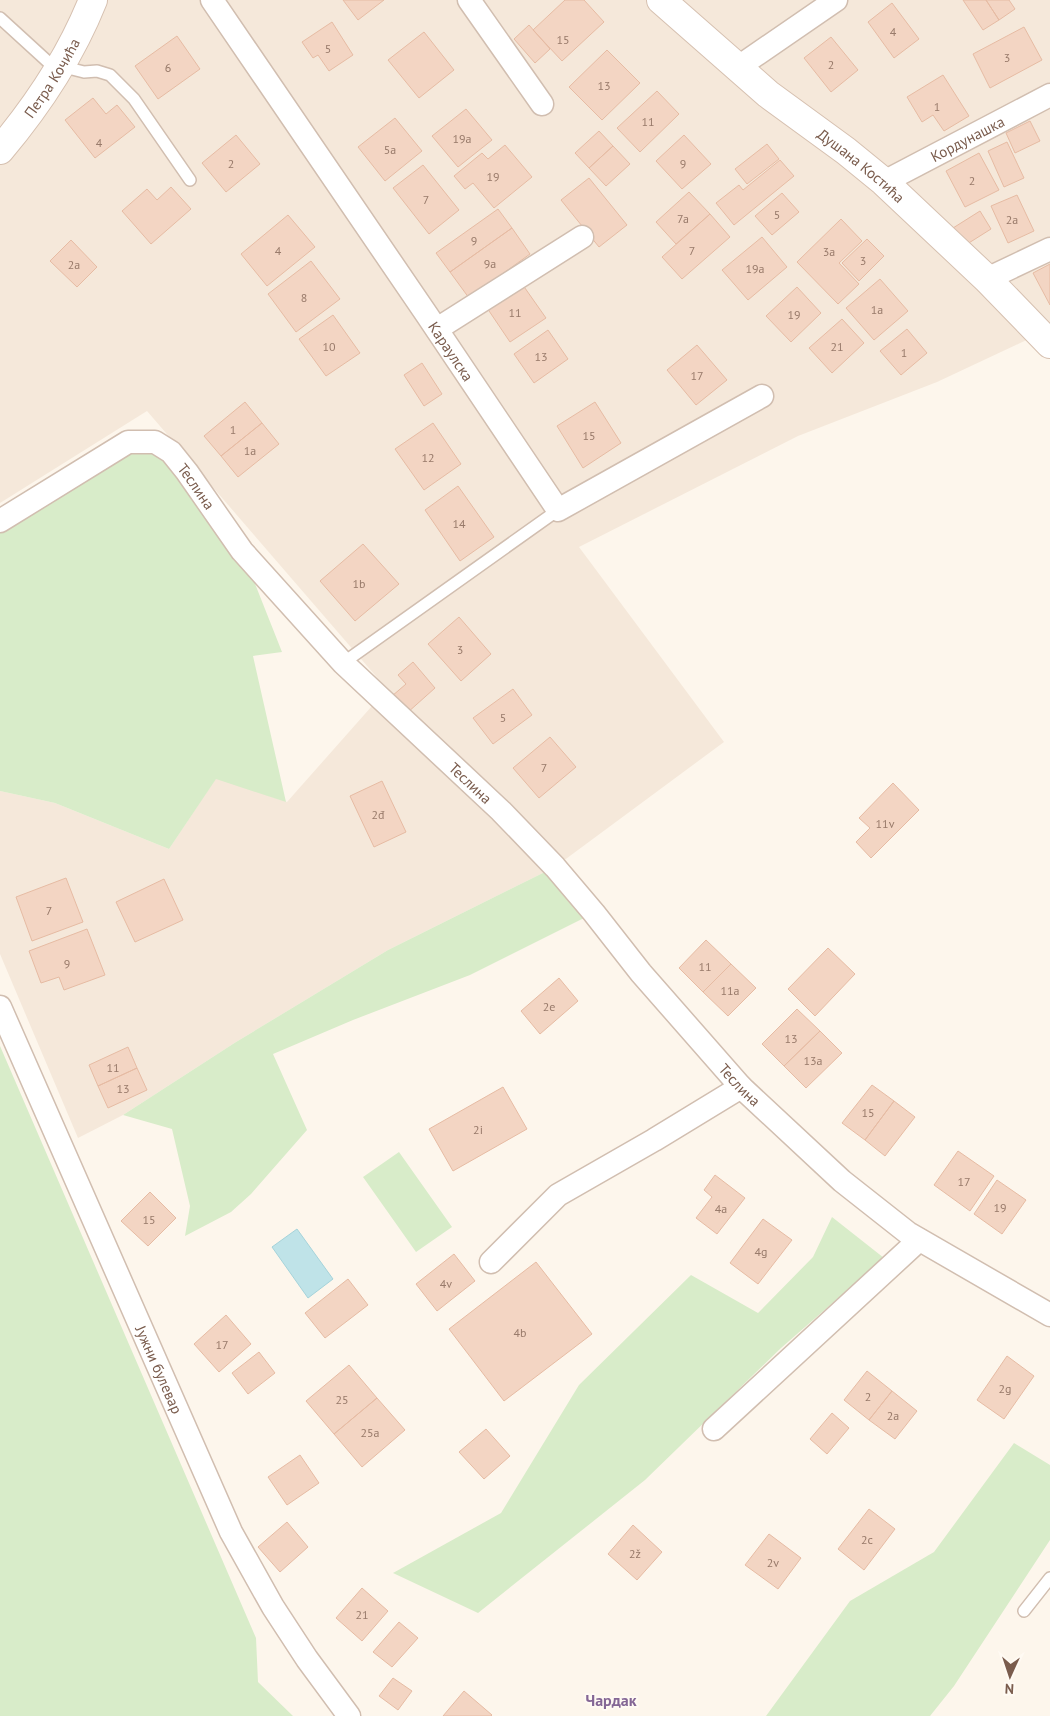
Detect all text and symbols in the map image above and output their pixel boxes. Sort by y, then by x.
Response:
house number: 4 [890,24,897,39]
house number: 15 [556,32,570,47]
street label: Петра Кочића [19,35,84,121]
house number: 5 [325,41,331,56]
house number: 3 [1004,50,1010,65]
house number: 2 [828,57,834,72]
house number: 6 [165,60,171,75]
house number: 13 [597,78,611,93]
house number: 1 [934,99,940,114]
street label: Кордунашка [927,111,1007,165]
house number: 11 [641,114,655,129]
street label: Душана Костића [814,124,909,206]
house number: 19a [452,131,472,146]
house number: 4 [96,135,103,150]
house number: 5a [384,142,396,157]
house number: 2 [228,156,234,171]
house number: 9 [680,156,686,171]
house number: 19 [486,169,500,184]
house number: 2 [969,173,975,188]
house number: 7 [423,192,429,207]
house number: 5 [774,207,780,222]
house number: 7a [677,211,689,226]
house number: 2a [1006,212,1018,227]
house number: 9 [471,233,477,248]
house number: 4 [275,243,282,258]
house number: 7 [689,243,695,258]
house number: 3a [823,244,835,259]
house number: 3 [860,253,866,268]
house number: 9a [484,256,496,271]
house number: 2a [68,257,80,272]
house number: 19a [745,261,765,276]
house number: 8 [301,290,307,305]
house number: 1a [871,302,883,317]
house number: 11 [508,305,522,320]
house number: 19 [787,307,801,322]
street label: Караулска [425,318,478,385]
house number: 10 [322,339,336,354]
house number: 21 [830,339,844,354]
house number: 1 [901,345,907,360]
house number: 13 [534,349,548,364]
house number: 17 [690,368,704,383]
house number: 1 [230,422,236,437]
house number: 15 [582,428,596,443]
house number: 1a [244,443,256,458]
house number: 12 [421,450,435,465]
street label: Теслина [174,459,219,513]
house number: 14 [452,516,466,531]
house number: 1b [352,576,366,591]
house number: 3 [457,642,463,657]
house number: 5 [500,710,506,725]
street label: Теслина [445,758,496,807]
house number: 7 [541,760,547,775]
house number: 2đ [371,807,385,822]
house number: 11v [876,816,895,831]
house number: 7 [46,903,52,918]
house number: 9 [64,956,70,971]
house number: 11 [698,959,712,974]
house number: 11a [720,983,740,998]
house number: 2e [543,999,555,1014]
house number: 13 [784,1031,798,1046]
house number: 13a [803,1053,823,1068]
street label: Теслина [715,1059,765,1110]
house number: 11 [106,1060,120,1075]
house number: 13 [116,1081,130,1096]
house number: 15 [861,1105,875,1120]
house number: 2i [473,1122,483,1137]
house number: 17 [957,1174,971,1189]
house number: 19 [993,1200,1007,1215]
house number: 4a [715,1201,727,1216]
house number: 15 [142,1212,156,1227]
house number: 4g [755,1244,767,1259]
house number: 4v [440,1276,452,1291]
street label: Јужни булевар [131,1321,187,1417]
house number: 4b [513,1325,527,1340]
house number: 17 [215,1337,229,1352]
house number: 2g [999,1381,1011,1396]
house number: 2 [865,1389,871,1404]
house number: 25 [335,1392,349,1407]
house number: 2a [887,1408,899,1423]
house number: 25a [360,1425,380,1440]
house number: 2c [861,1532,874,1547]
house number: 2ž [629,1546,641,1561]
house number: 2v [767,1555,779,1570]
house number: 21 [355,1607,369,1622]
north arrow [985,1651,1035,1701]
text: N [1004,1680,1014,1698]
district label: Чардак [585,1690,637,1710]

